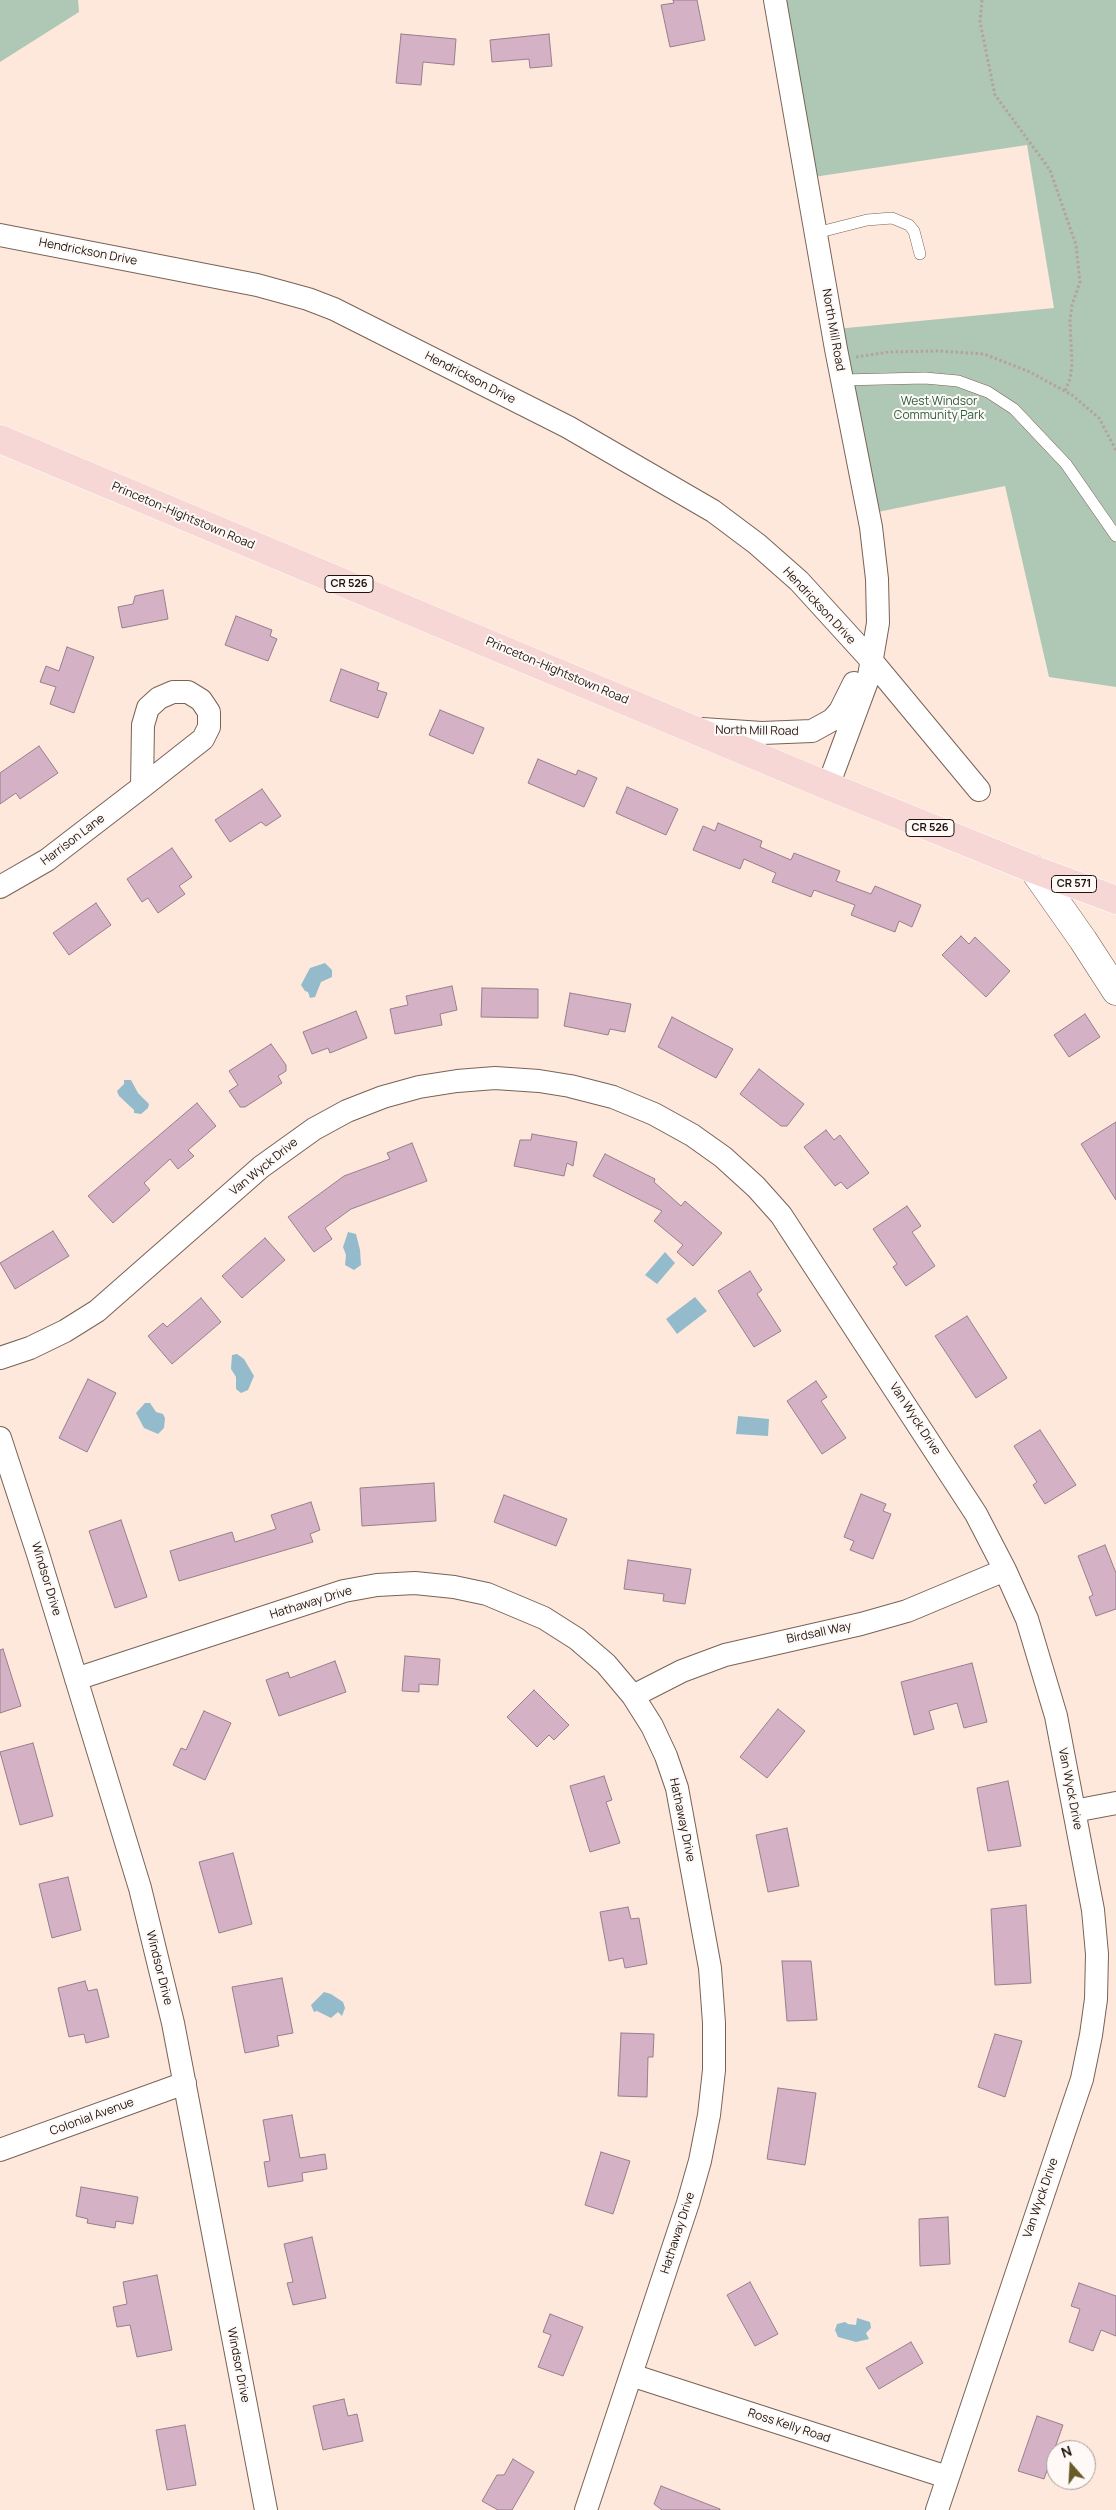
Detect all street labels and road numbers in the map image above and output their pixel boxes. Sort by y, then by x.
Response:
street label: Hendrickson Drive [38,235,138,269]
street label: North Mill Road [819,288,847,372]
street label: Hendrickson Drive [422,349,518,407]
street label: Princeton-Hightstown Road [109,479,257,553]
street label: Hendrickson Drive [780,565,858,647]
road number: CR 526 [325,576,373,592]
street label: Princeton-Hightstown Road [483,634,631,708]
street label: North Mill Road [715,723,799,739]
street label: Harrison Lane [38,811,108,869]
road number: CR 526 [906,820,954,836]
road number: CR 571 [1052,876,1096,892]
street label: Van Wyck Drive [227,1135,301,1199]
street label: Van Wyck Drive [886,1380,944,1458]
street label: Windsor Drive [28,1540,64,1618]
street label: Hathaway Drive [268,1584,354,1622]
street label: Birdsall Way [785,1619,853,1647]
street label: Van Wyck Drive [1055,1747,1085,1831]
street label: Hathaway Drive [666,1777,698,1863]
street label: Windsor Drive [143,1929,175,2007]
street label: Colonial Avenue [48,2095,136,2139]
street label: Van Wyck Drive [1021,2156,1061,2240]
street label: Hathaway Drive [658,2190,698,2276]
street label: Windsor Drive [224,2326,252,2404]
street label: Ross Kelly Road [746,2406,832,2446]

